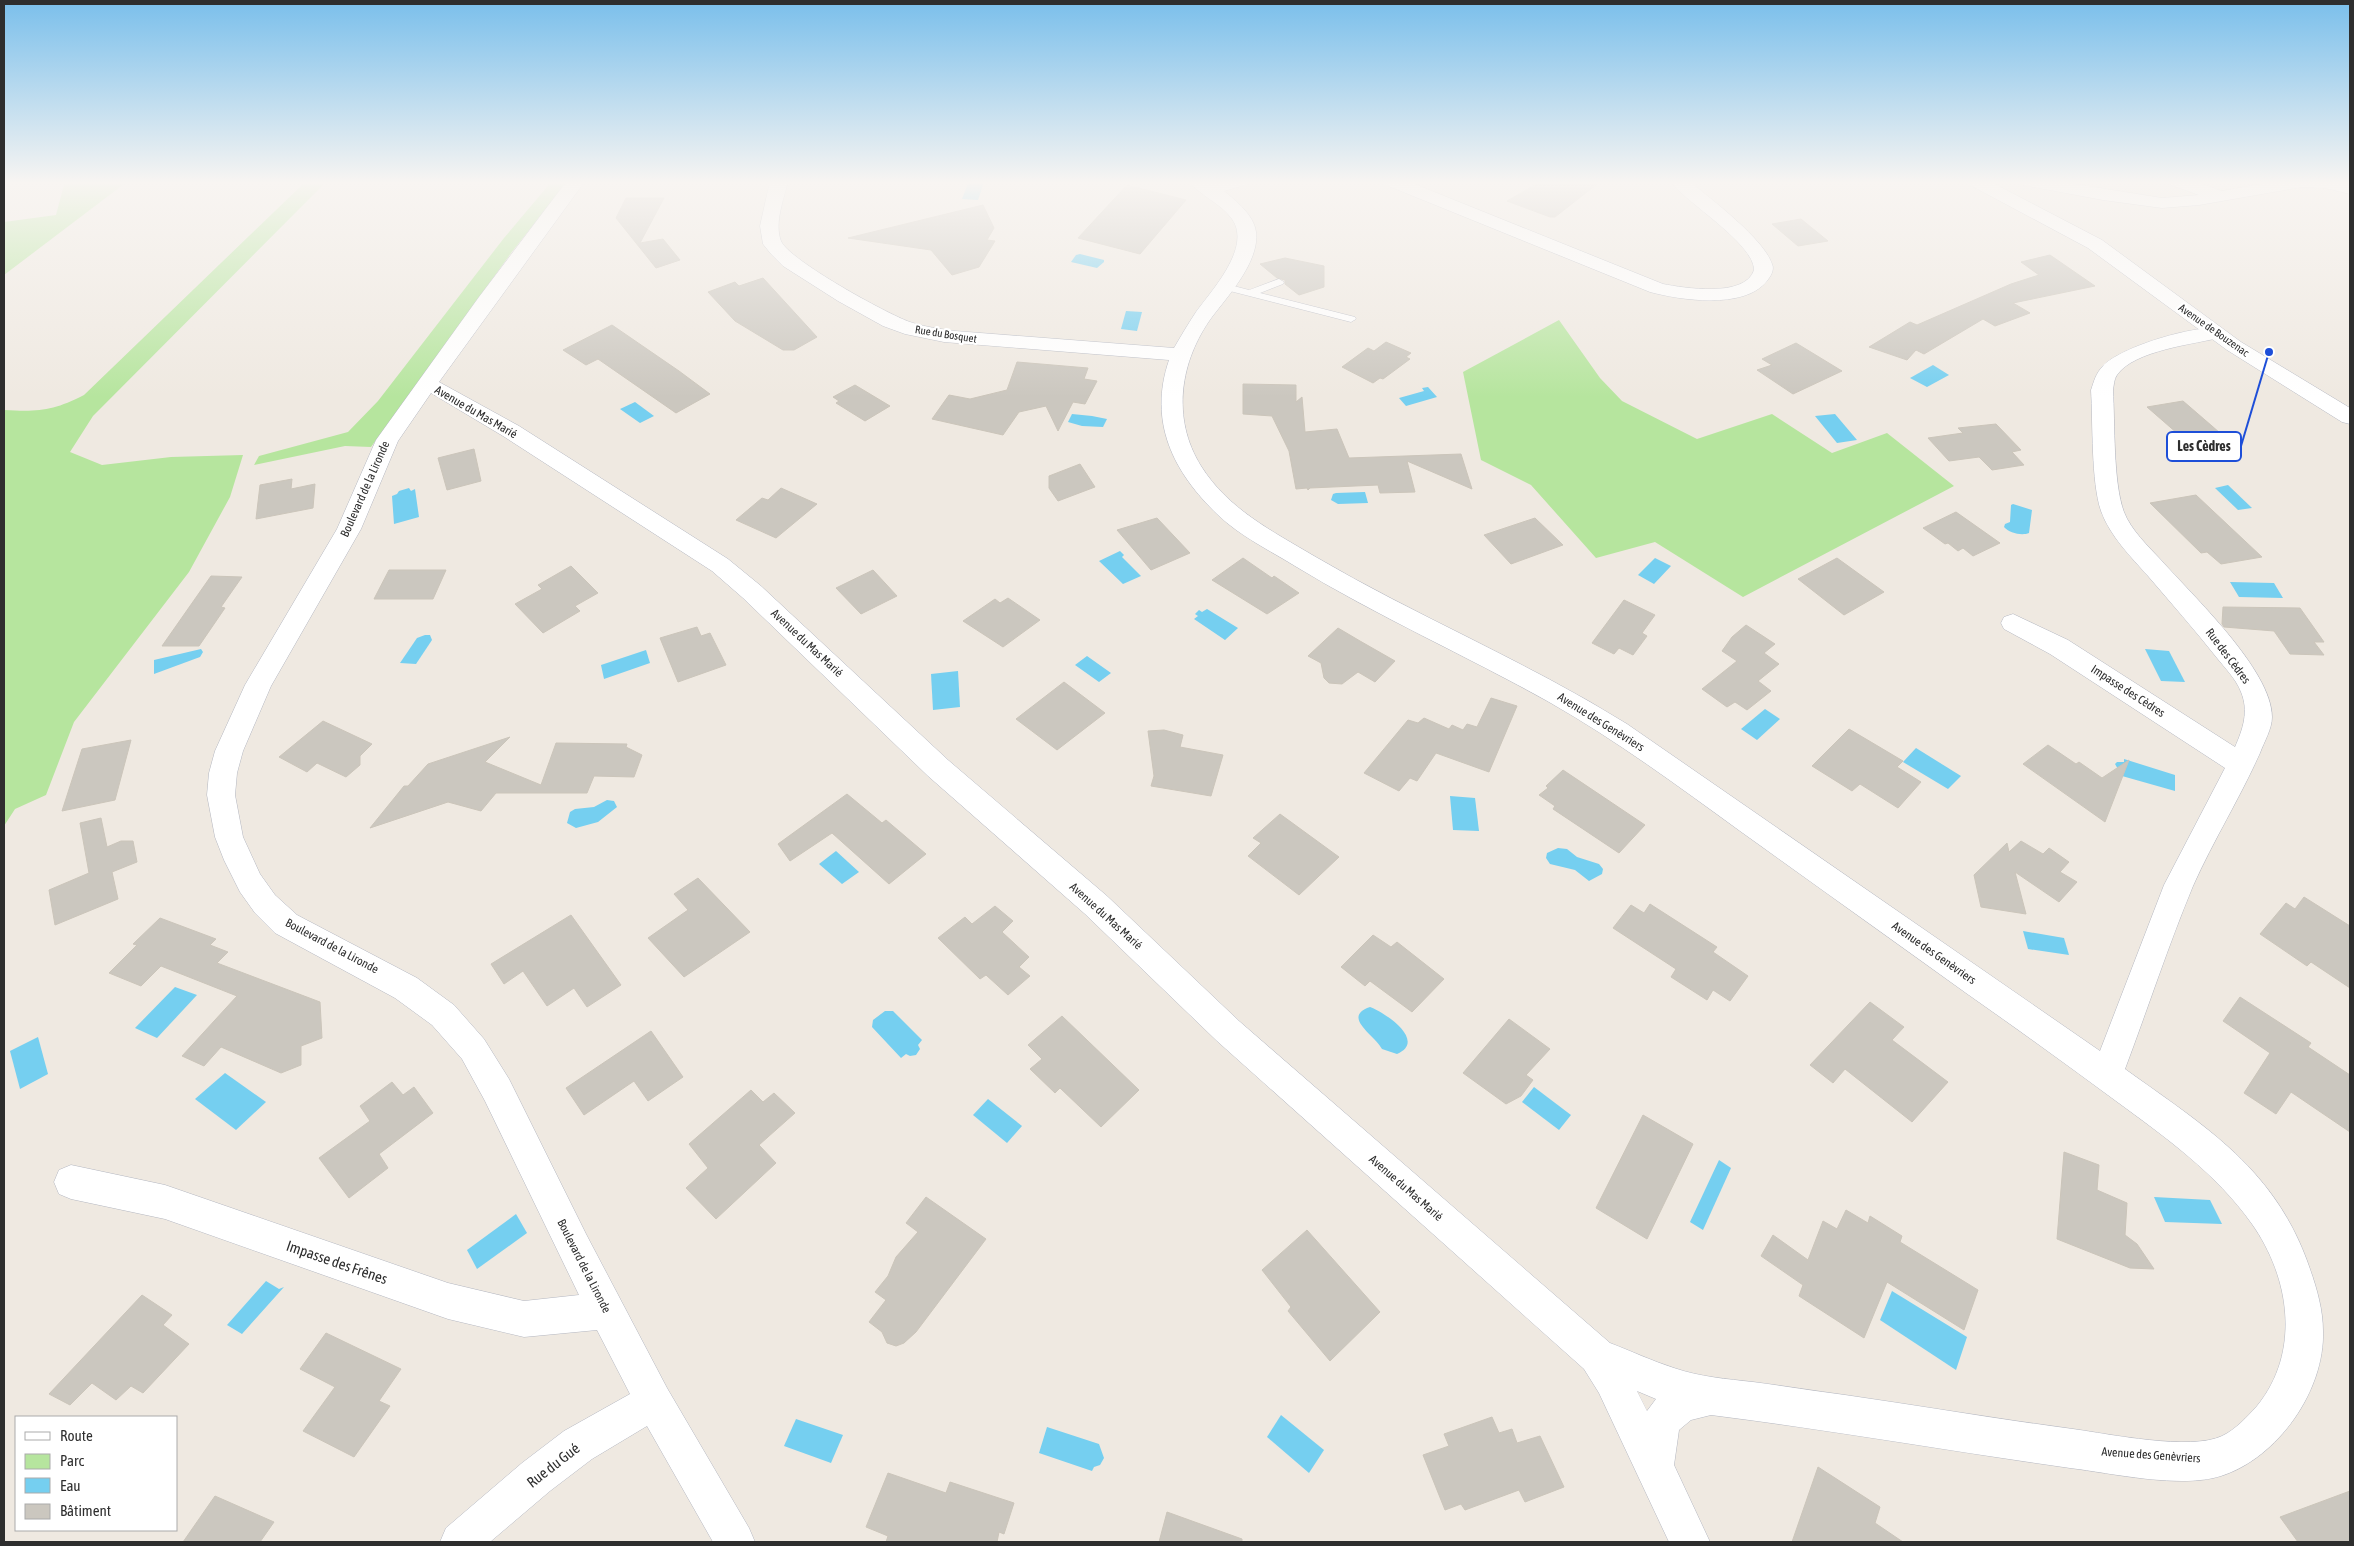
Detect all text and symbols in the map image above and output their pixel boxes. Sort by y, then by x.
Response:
street label: Avenue de Bouzenac [2177,301,2252,359]
street label: Rue du Bosquet [914,323,978,345]
street label: Avenue du Mas Marié [432,383,520,441]
callout: Les Cèdres [2167,432,2241,461]
text: Les Cèdres [2177,438,2231,454]
street label: Boulevard de la Lironde [338,439,392,539]
street label: Avenue du Mas Marié [768,606,846,680]
street label: Rue des Cèdres [2203,626,2253,686]
street label: Impasse des Cèdres [2088,662,2168,720]
street label: Avenue des Genèvriers [1555,690,1647,754]
street label: Avenue du Mas Marié [1067,880,1145,952]
street label: Boulevard de la Lironde [283,916,381,976]
street label: Avenue des Genèvriers [1889,919,1979,987]
street label: Avenue du Mas Marié [1366,1152,1446,1224]
street label: Boulevard de la Lironde [554,1217,614,1315]
street label: Impasse des Frênes [284,1237,390,1287]
legend [15,1416,178,1531]
text: Route [60,1427,93,1444]
street label: Rue du Gué [523,1439,583,1491]
street label: Avenue des Genèvriers [2101,1445,2201,1465]
text: Parc [60,1452,84,1469]
text: Eau [60,1477,81,1494]
text: Bâtiment [60,1502,111,1519]

